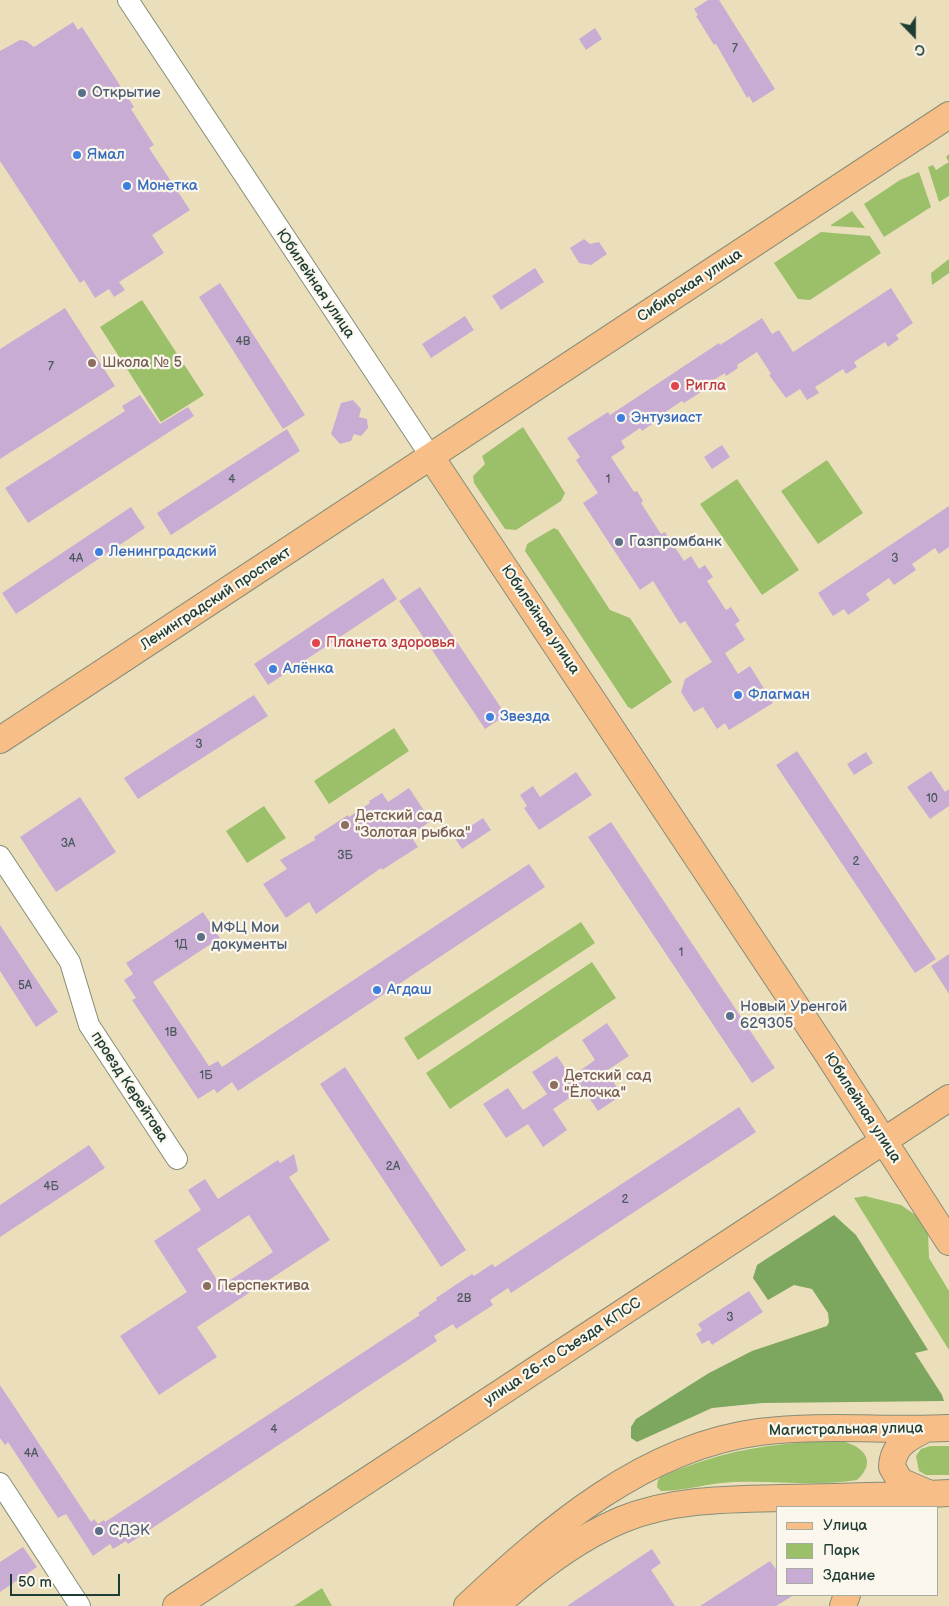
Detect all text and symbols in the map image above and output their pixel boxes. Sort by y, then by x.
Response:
north arrow [889,10,939,60]
text: С [912,40,928,59]
house number: 7 [732,42,738,56]
place label: Открытие [92,84,161,102]
marker: Открытие [76,87,88,99]
place label: Ямал [87,146,125,164]
marker: Ямал [71,149,83,161]
place label: Монетка [137,177,198,195]
marker: Монетка [121,180,133,192]
street label: Юбилейная улица [272,226,358,342]
street label: Сибирская улица [634,245,746,327]
house number: 4В [236,335,250,349]
place label: Школа № 5 [102,354,182,372]
marker: Школа № 5 [86,357,98,369]
house number: 7 [48,360,54,374]
place label: Ригла [685,377,726,395]
marker: Ригла [669,380,681,392]
place label: Энтузиаст [631,409,702,427]
marker: Энтузиаст [615,412,627,424]
house number: 4 [228,473,236,487]
house number: 1 [606,473,610,487]
place label: Газпромбанк [629,533,722,551]
marker: Газпромбанк [613,536,625,548]
place label: Ленинградский [109,543,217,561]
street label: Ленинградский проспект [137,543,295,655]
marker: Ленинградский [93,546,105,558]
house number: 4А [69,552,83,566]
house number: 3 [891,552,899,566]
street label: Юбилейная улица [497,562,583,678]
place label: Планета здоровья [326,634,455,652]
marker: Планета здоровья [310,637,322,649]
place label: Алёнка [283,660,334,678]
marker: Алёнка [267,663,279,675]
place label: Флагман [748,686,810,704]
marker: Флагман [732,689,744,701]
place label: Звезда [500,708,550,726]
marker: Звезда [484,711,496,723]
house number: 3 [195,738,203,752]
house number: 10 [926,792,938,806]
place label: Детский сад "Золотая рыбка" [355,807,471,842]
marker: Детский сад "Золотая рыбка" [339,819,351,831]
house number: 3А [61,837,75,851]
house number: 3Б [337,849,353,863]
house number: 2 [852,855,860,869]
place label: МФЦ Мои документы [211,919,287,954]
marker: МФЦ Мои документы [195,931,207,943]
house number: 1Д [174,938,188,952]
house number: 1 [679,946,683,960]
house number: 5А [18,979,32,993]
place label: Агдаш [387,981,432,999]
marker: Агдаш [371,984,383,996]
place label: Новый Уренгой 629305 [740,998,847,1033]
marker: Новый Уренгой 629305 [724,1010,736,1022]
house number: 1В [165,1026,177,1040]
street label: проезд Керейтова [87,1028,171,1146]
street label: Юбилейная улица [820,1049,904,1167]
place label: Детский сад "Ёлочка" [564,1067,651,1102]
house number: 1Б [200,1069,212,1083]
marker: Детский сад "Ёлочка" [548,1079,560,1091]
house number: 2А [386,1160,400,1174]
house number: 4Б [43,1180,59,1194]
house number: 2 [621,1193,629,1207]
place label: Перспектива [217,1277,309,1295]
marker: Перспектива [201,1280,213,1292]
house number: 2В [457,1292,471,1306]
street label: улица 26-го Съезда КПСС [481,1294,645,1410]
house number: 3 [726,1311,734,1325]
street label: Магистральная улица [769,1420,923,1440]
house number: 4 [270,1423,278,1437]
house number: 4А [24,1447,38,1461]
legend [776,1506,939,1596]
text: Улица [823,1516,867,1535]
place label: СДЭК [109,1522,150,1540]
marker: СДЭК [93,1525,105,1537]
text: Парк [823,1541,860,1560]
scale bar [12,1564,122,1596]
text: Здание [823,1566,875,1585]
text: 50 m [18,1573,52,1592]

